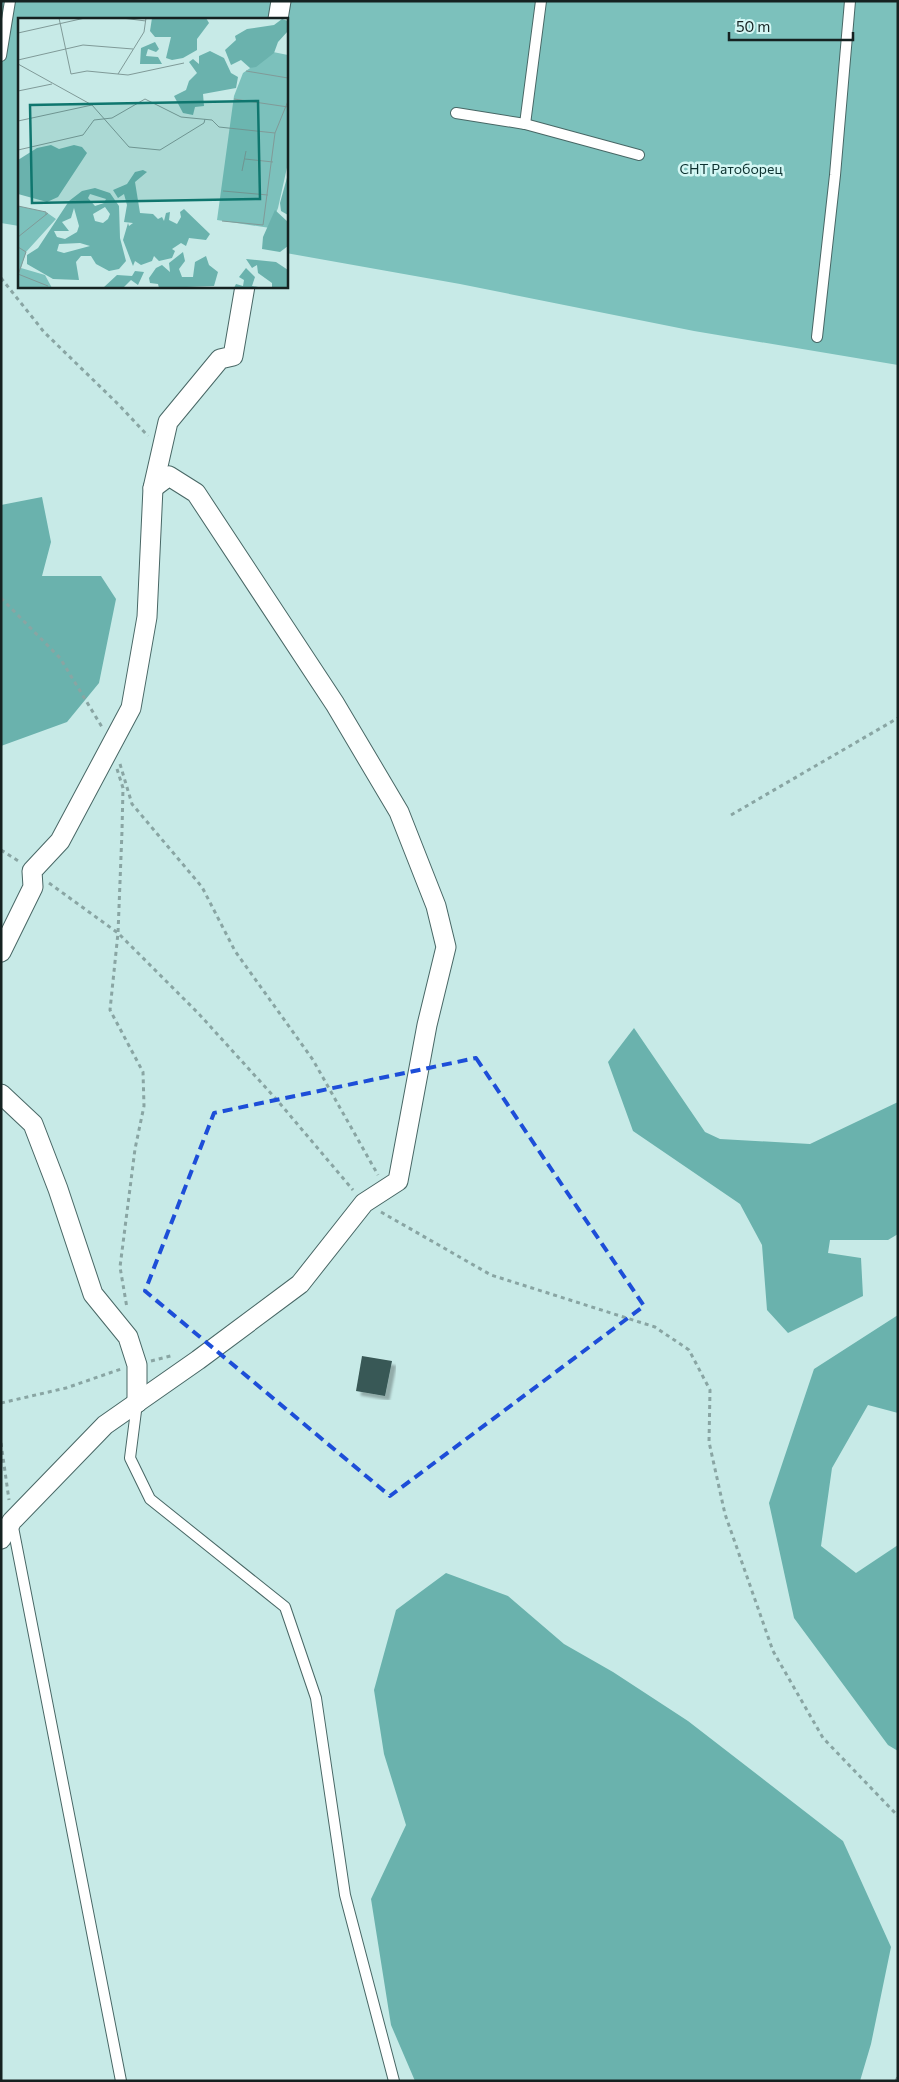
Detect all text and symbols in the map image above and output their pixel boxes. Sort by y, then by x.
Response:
scale bar [729,10,853,42]
text: 50 m [736,17,770,35]
inset map [18,18,288,288]
park label: СНТ Ратоборец [679,160,783,177]

